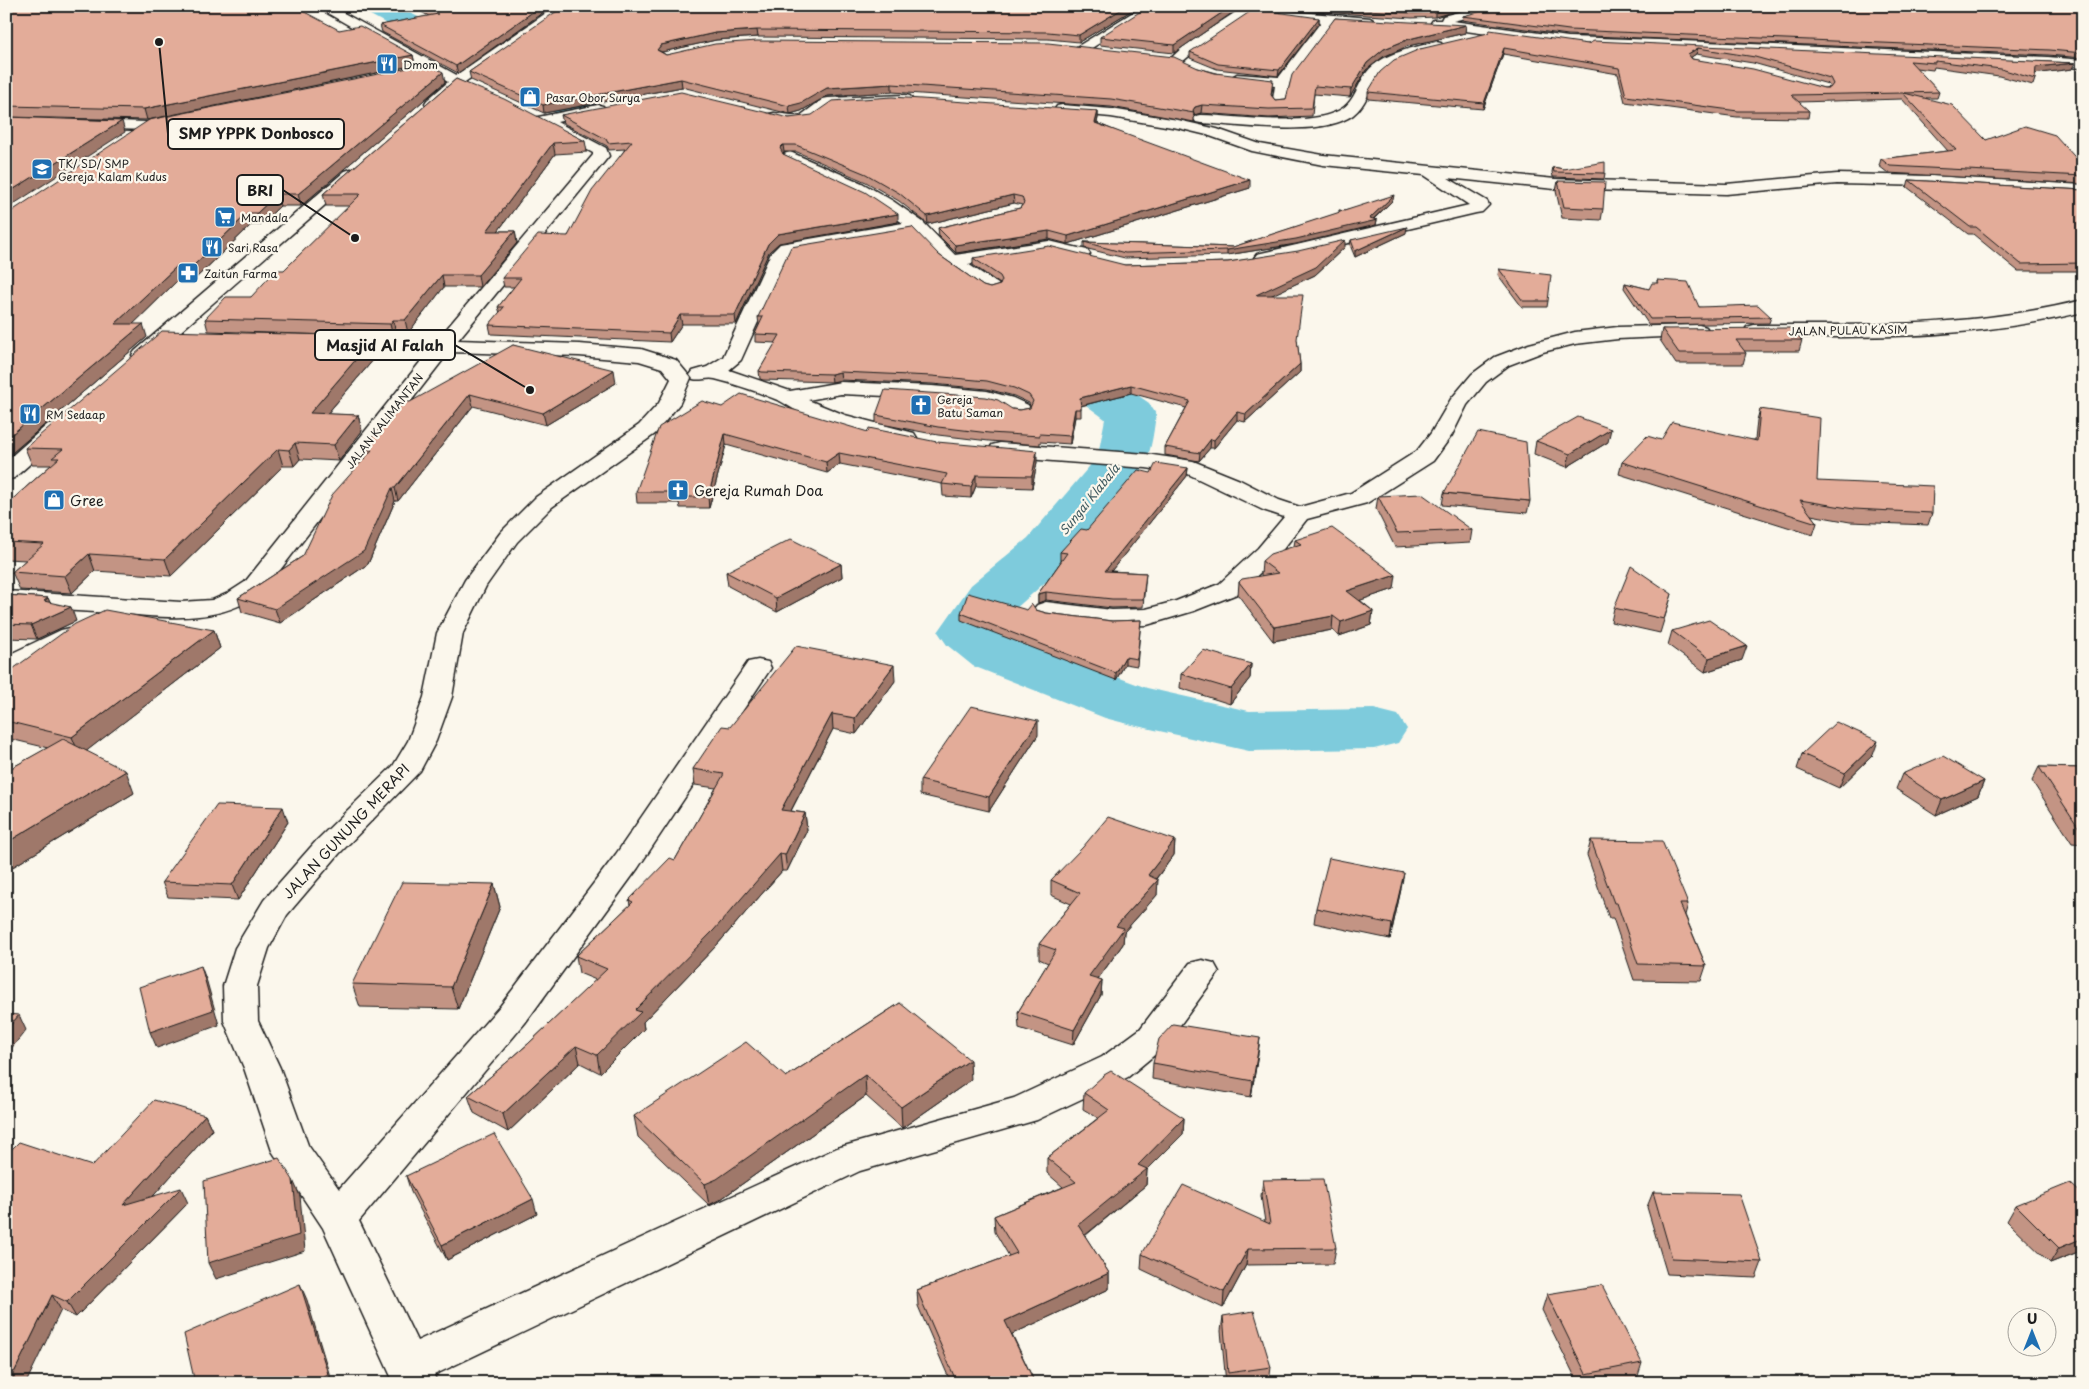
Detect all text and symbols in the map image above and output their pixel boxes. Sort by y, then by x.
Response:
restaurant icon: Dmom [375,52,399,76]
place label: Dmom [403,56,438,73]
shop icon: Pasar Obor Surya [518,85,542,109]
place label: Pasar Obor Surya [546,89,640,106]
callout: SMP YPPK Donbosco [168,119,344,149]
text: SMP YPPK Donbosco [178,121,334,144]
place label: TK/ SD/ SMP Gereja Kalam Kudus [58,155,167,185]
school or university icon: TK/ SD/ SMP Gereja Kalam Kudus [30,157,54,181]
callout: BRI [237,175,283,205]
text: BRI [247,178,273,201]
supermarket icon: Mandala [213,205,237,229]
place label: Mandala [241,209,288,226]
restaurant icon: Sari Rasa [200,235,224,259]
place label: Sari Rasa [228,239,278,256]
pharmacy icon: Zaitun Farma [176,261,200,285]
place label: Zaitun Farma [204,265,277,282]
street label: JALAN PULAU KASIM [1788,320,1908,340]
callout: Masjid Al Falah [315,330,455,360]
text: Masjid Al Falah [326,333,444,356]
street label: JALAN KALIMANTAN [341,370,427,472]
place label: Gereja Batu Saman [937,391,1003,421]
church icon: Gereja Batu Saman [909,393,933,417]
restaurant icon: RM Sedaap [18,402,42,426]
place label: RM Sedaap [46,406,106,423]
water label: Sungai Klabala [1055,459,1124,538]
church icon: Gereja Rumah Doa [666,478,690,502]
place label: Gereja Rumah Doa [694,480,823,501]
shop icon: Gree [42,488,66,512]
place label: Gree [70,490,104,511]
street label: JALAN GUNUNG MERAPI [278,759,414,903]
north arrow [2006,1306,2056,1356]
text: U [2027,1308,2037,1329]

